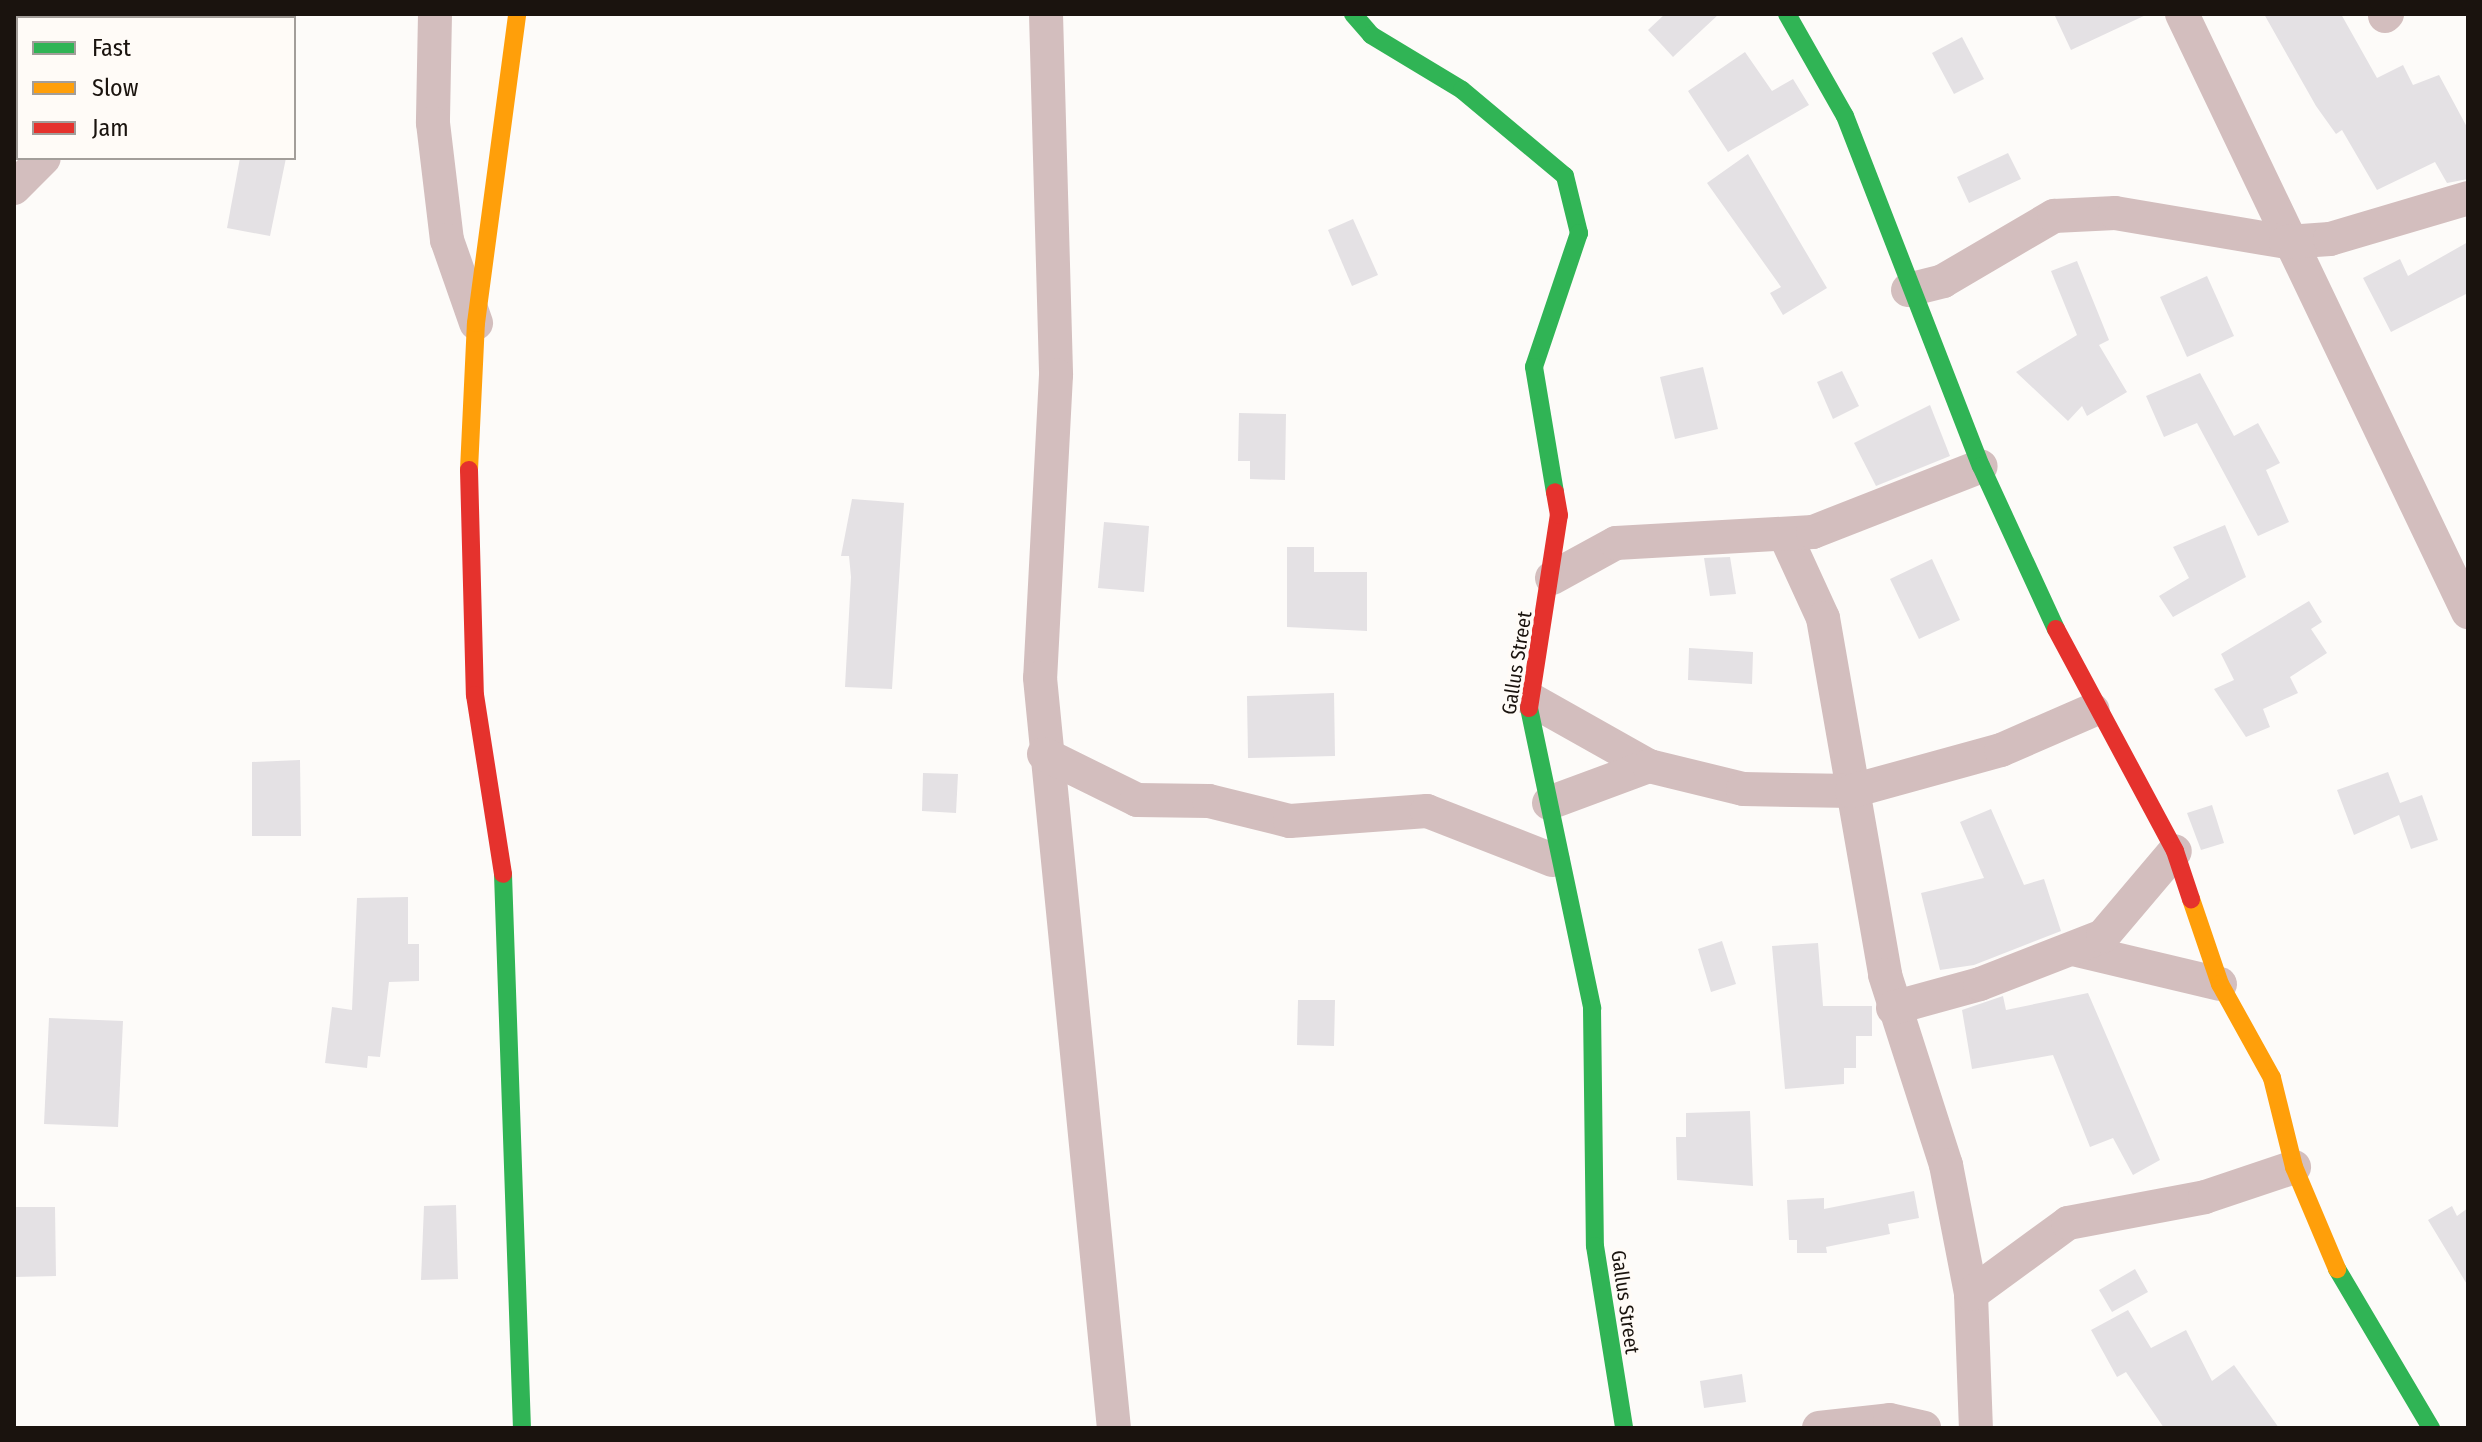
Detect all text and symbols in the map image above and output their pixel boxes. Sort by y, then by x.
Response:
legend [16,16,296,160]
text: Fast [92,34,131,62]
text: Slow [92,74,138,102]
text: Jam [92,114,129,142]
street label: Gallus Street [1497,610,1537,716]
street label: Gallus Street [1606,1249,1644,1355]

